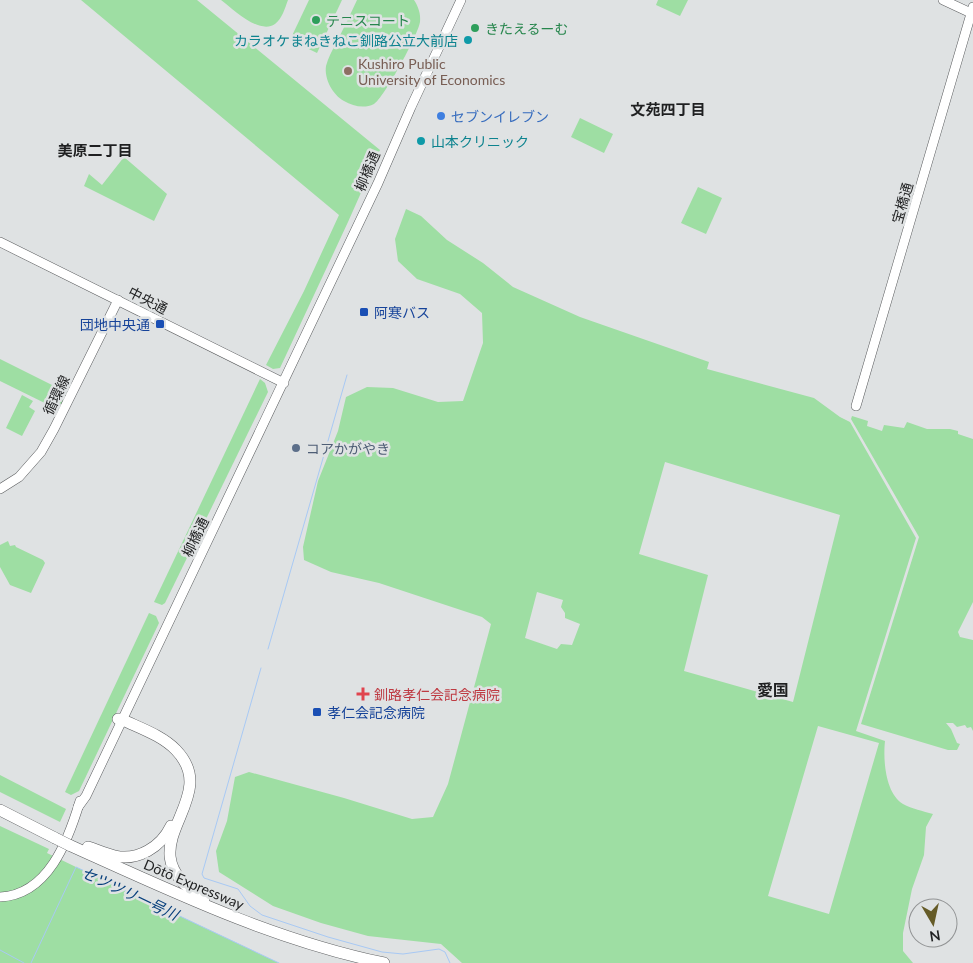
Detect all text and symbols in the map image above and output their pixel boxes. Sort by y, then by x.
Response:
place label: テニスコート [326,12,410,29]
marker: テニスコート [310,14,322,26]
place label: きたえるーむ [485,20,569,37]
marker: きたえるーむ [469,22,481,34]
place label: カラオケまねきねこ釧路公立大前店 [234,32,458,49]
marker: カラオケまねきねこ釧路公立大前店 [462,34,474,46]
place label: Kushiro Public University of Economics [358,55,505,88]
marker: Kushiro Public University of Economics [342,65,354,77]
district label: 文苑四丁目 [630,100,706,118]
place label: セブンイレブン [451,108,549,125]
marker: セブンイレブン [435,110,447,122]
place label: 山本クリニック [431,133,529,150]
marker: 山本クリニック [415,135,427,147]
district label: 美原二丁目 [57,141,133,159]
street label: 柳橋通 [351,148,383,194]
street label: 宝橋通 [888,180,916,226]
street label: 中央通 [125,283,171,317]
place label: 阿寒バス [374,304,430,321]
marker: 阿寒バス [358,306,370,318]
place label: 団地中央通 [80,316,150,333]
marker: 団地中央通 [154,318,166,330]
street label: 循環線 [39,372,73,418]
place label: コアかがやき [306,440,390,457]
marker: コアかがやき [290,442,302,454]
street label: 柳橋通 [178,514,212,560]
district label: 愛国 [757,680,789,699]
place label: 釧路孝仁会記念病院 [374,686,500,703]
marker: 釧路孝仁会記念病院 [356,687,370,701]
place label: 孝仁会記念病院 [327,704,425,721]
marker: 孝仁会記念病院 [311,706,323,718]
street label: Dōtō Expressway [141,855,247,913]
water label: セツツリ一号川 [79,863,183,924]
north arrow [908,898,958,948]
text: N [928,927,942,946]

